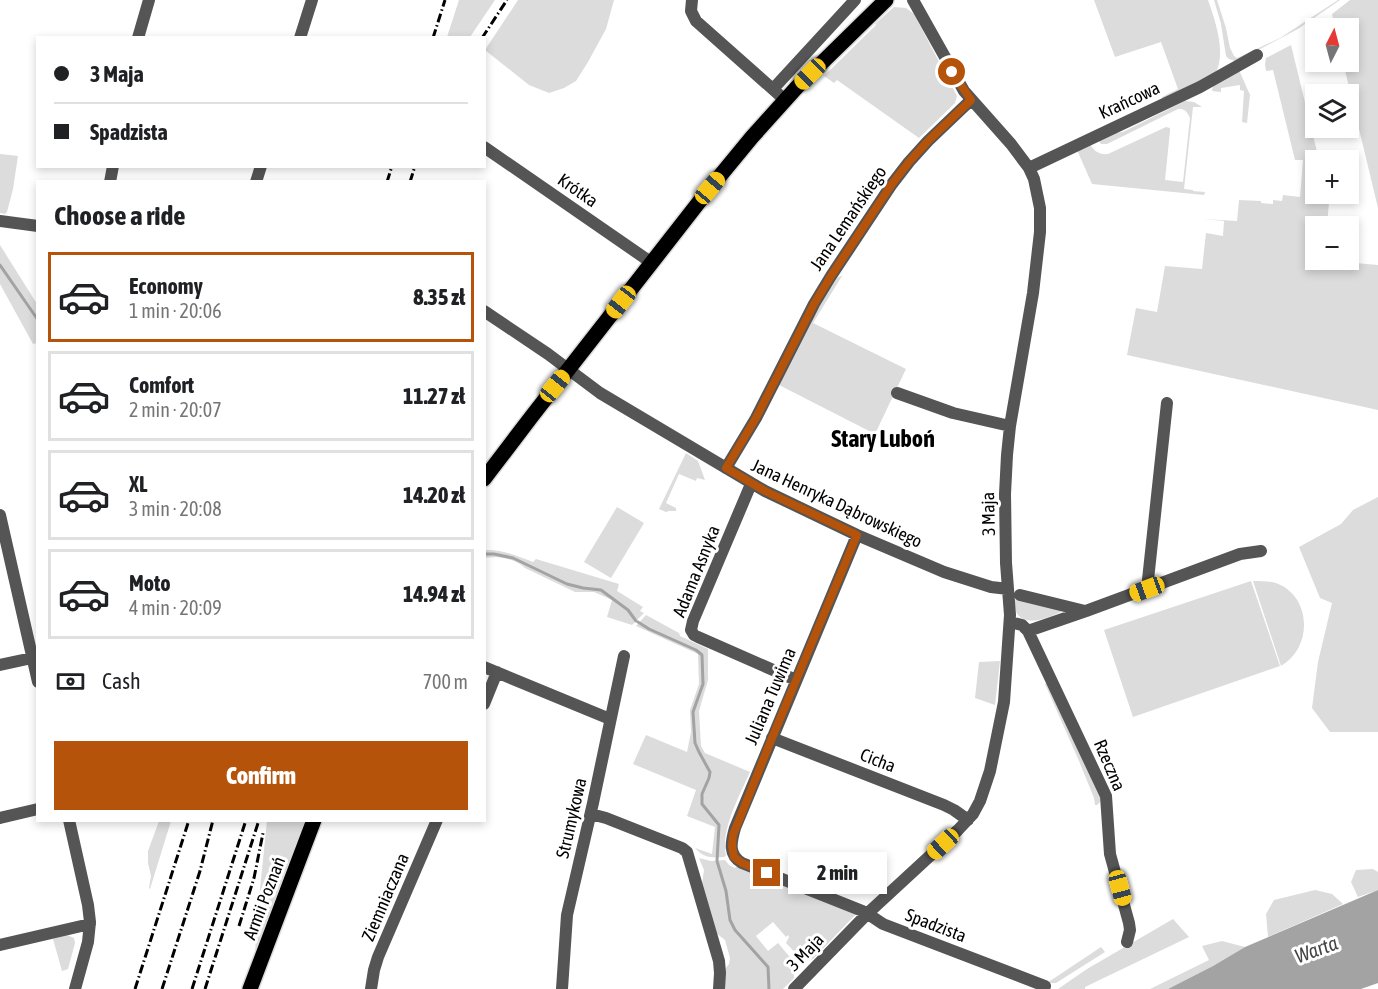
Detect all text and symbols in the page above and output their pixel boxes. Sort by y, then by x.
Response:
north arrow [1305,18,1359,72]
map controls [1305,18,1359,270]
car [791,55,829,93]
route start [938,58,965,85]
text: 3 Maja [90,61,144,87]
street label: Krańcowa [1095,77,1163,123]
button: layers [1305,84,1359,138]
text: Spadzista [90,119,168,145]
button: + [1305,150,1359,204]
street label: Jana Lemańskiego [806,162,890,274]
car [692,168,728,208]
street label: Krótka [554,169,602,211]
text: Choose a ride [54,200,186,231]
button: − [1305,216,1359,270]
icon: car [57,270,111,324]
text: Economy [129,273,203,299]
car [603,282,639,322]
text: 8.35 zł [413,284,465,310]
text: 1 min · 20:06 [129,299,222,322]
car [537,366,573,406]
icon: car [57,369,111,423]
text: Comfort [129,372,194,398]
text: 11.27 zł [403,383,465,409]
text: 2 min · 20:07 [129,398,222,421]
district label: Stary Luboń [831,425,935,452]
street label: Jana Henryka Dąbrowskiego [748,454,926,552]
icon: car [57,468,111,522]
text: XL [129,471,147,497]
text: 14.20 zł [403,482,465,508]
street label: 3 Maja [977,492,999,536]
text: 3 min · 20:08 [129,497,222,520]
street label: Adama Asnyka [668,522,724,620]
icon: car [57,567,111,621]
text: Moto [129,570,171,596]
car [1127,574,1167,604]
text: 14.94 zł [403,581,465,607]
text: 4 min · 20:09 [129,596,222,619]
street label: Juliana Tuwima [740,644,800,748]
icon: cash [54,665,87,698]
text: Cash [102,668,141,694]
text: 700 m [423,670,468,693]
street label: Rzeczna [1090,736,1130,794]
button: Confirm [54,741,468,810]
street label: Cicha [857,744,899,776]
street label: Strumykowa [552,776,590,860]
car [924,825,962,863]
street label: Ziemniaczana [357,850,413,944]
callout: 2 min [788,852,887,894]
street label: Armii Poznań [239,854,289,942]
route end [753,859,780,886]
text: 2 min [817,861,858,884]
car [1107,868,1133,908]
street label: Spadzista [903,904,969,946]
street label: 3 Maja [782,929,828,975]
water label: Warta [1292,931,1340,967]

